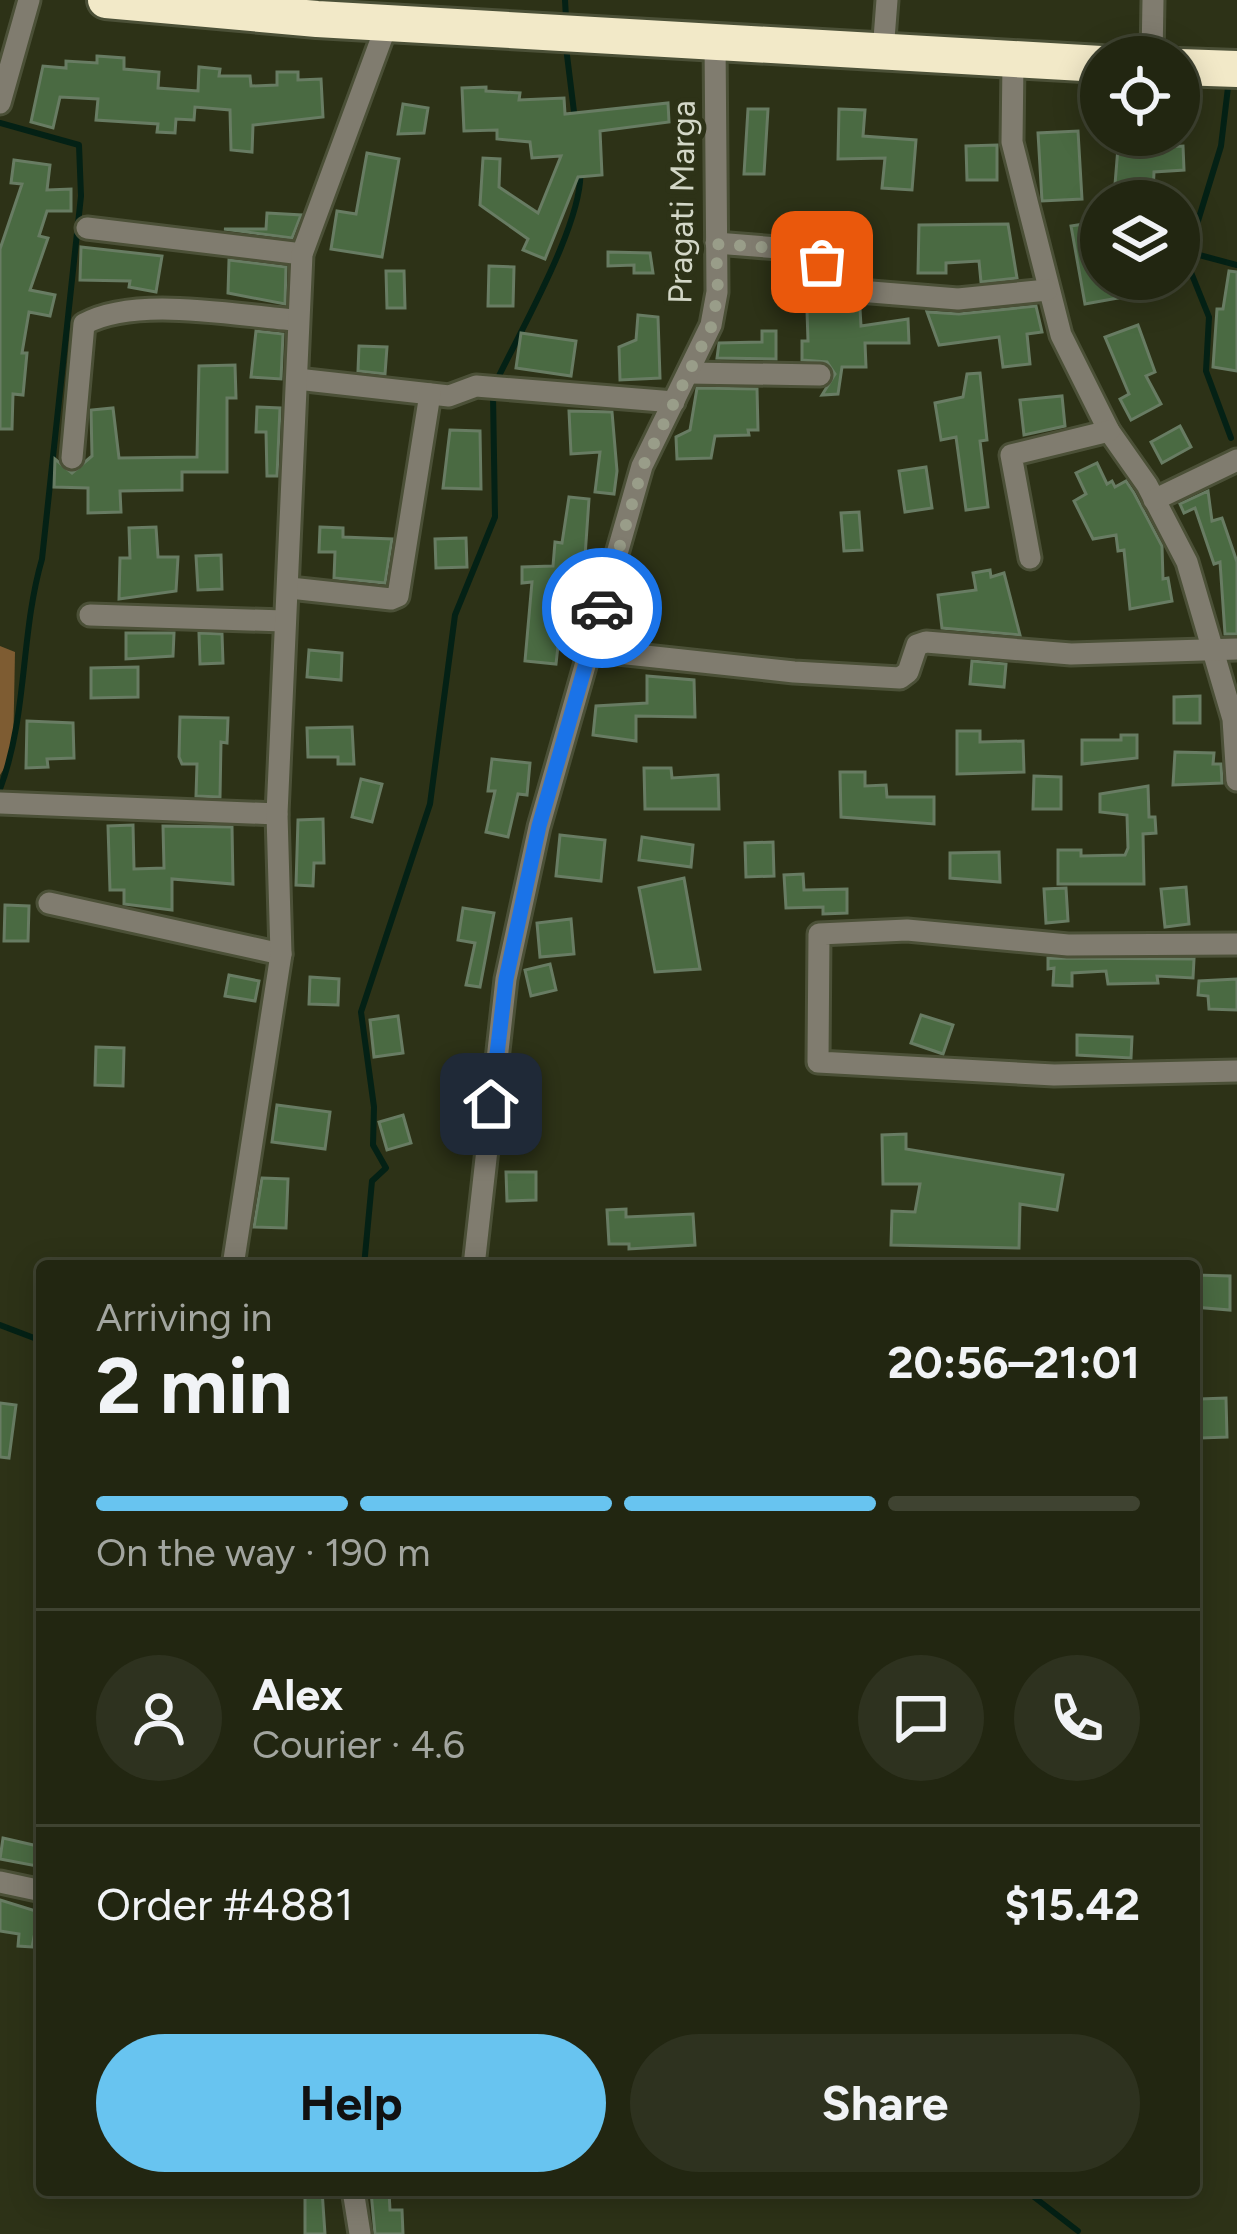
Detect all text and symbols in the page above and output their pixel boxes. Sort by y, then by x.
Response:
map controls [1080,36,1200,300]
button: locate [1080,36,1200,156]
street label: Pragati Marga [660,100,703,304]
button: layers [1080,180,1200,300]
pin [771,211,873,313]
icon: bag [789,229,855,295]
courier [542,548,662,668]
icon: car [569,575,635,641]
pin [440,1053,542,1155]
icon: home [458,1071,524,1137]
text: Arriving in [96,1294,272,1341]
text: 20:56–21:01 [888,1335,1140,1389]
text: 2 min [96,1339,292,1433]
text: On the way · 190 m [96,1529,431,1576]
button: person [96,1655,222,1781]
button: chat [858,1655,984,1781]
button: phone [1014,1655,1140,1781]
text: Alex [252,1667,343,1721]
text: Courier · 4.6 [252,1721,465,1768]
text: Order #4881 [96,1877,354,1931]
text: $15.42 [1004,1877,1140,1931]
button: Help [96,2034,606,2172]
button: Share [630,2034,1140,2172]

